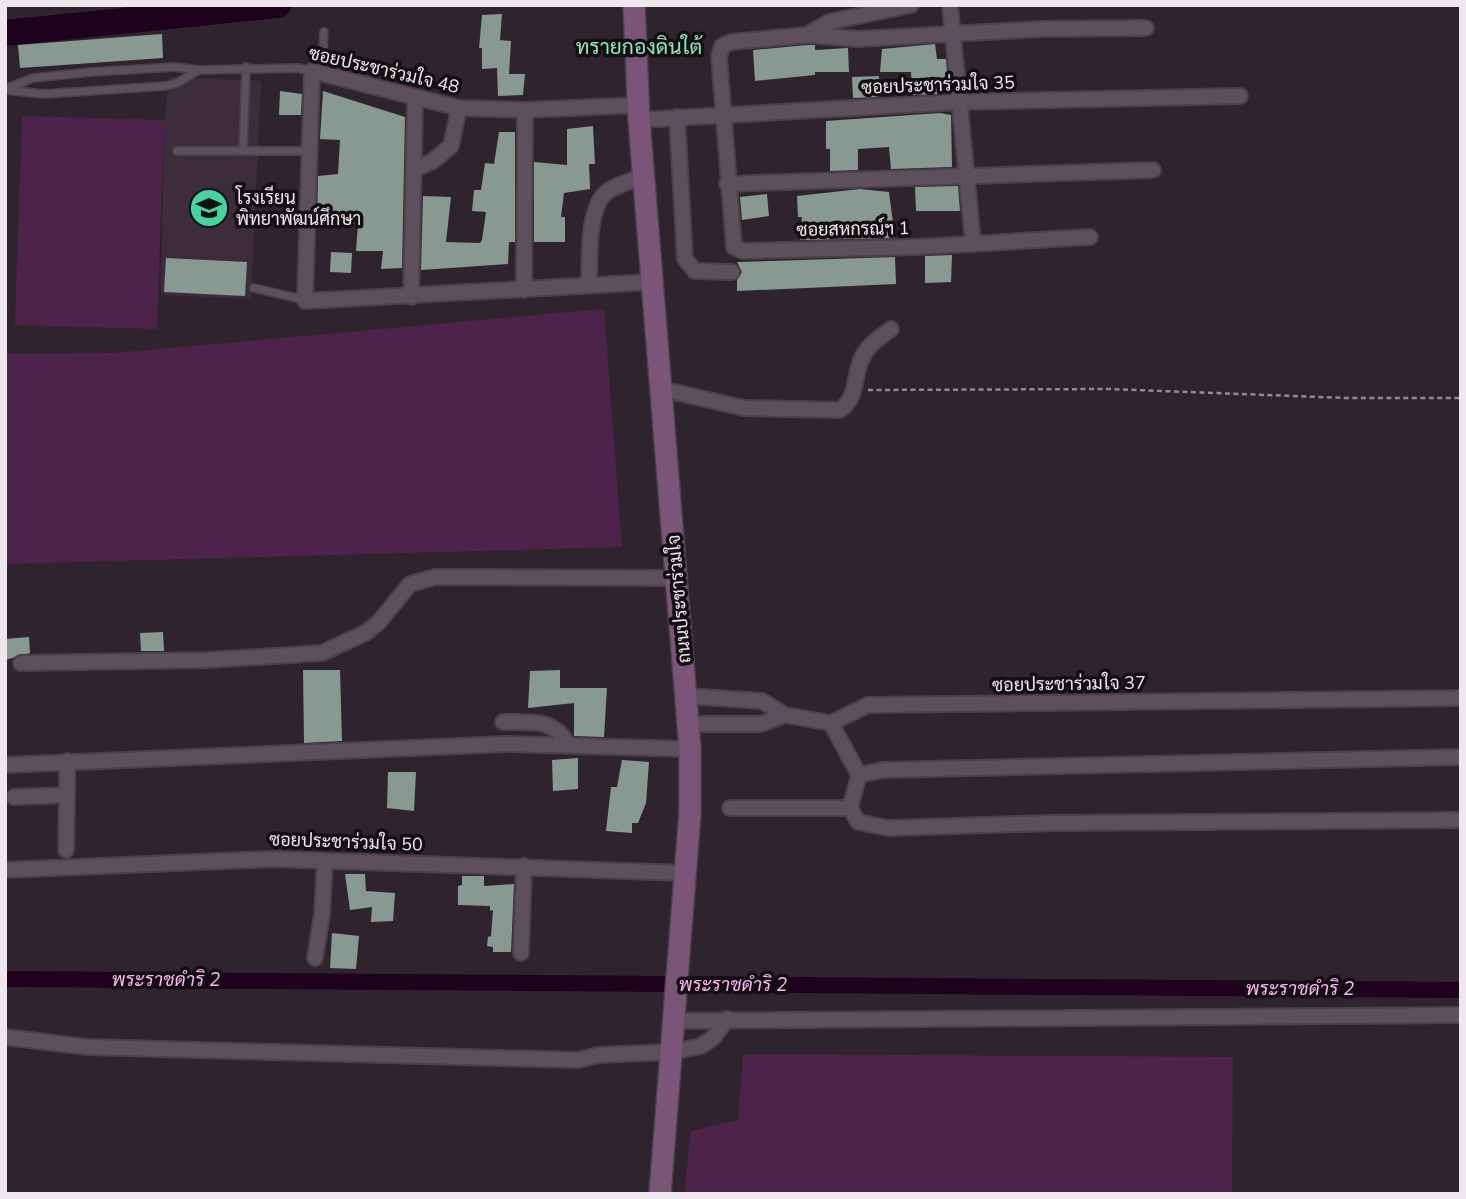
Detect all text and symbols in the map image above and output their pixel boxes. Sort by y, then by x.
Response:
district label: ทรายกองดินใต้ [576,33,703,61]
street label: ซอยประชาร่วมใจ 48 [306,40,462,99]
street label: ซอยประชาร่วมใจ 35 [861,69,1015,100]
place label: โรงเรียน พิทยาพัฒน์ศึกษา [235,185,361,231]
school or university icon: โรงเรียน พิทยาพัฒน์ศึกษา [188,187,230,229]
street label: ซอยสหกรณ์ฯ 1 [796,215,910,242]
street label: ถนนประชาร่วมใจ [660,534,697,664]
street label: ซอยประชาร่วมใจ 37 [992,670,1146,697]
street label: ซอยประชาร่วมใจ 50 [269,826,423,857]
water label: พระราชดำริ 2 [112,967,220,993]
water label: พระราชดำริ 2 [679,972,787,998]
water label: พระราชดำริ 2 [1246,976,1354,1002]

